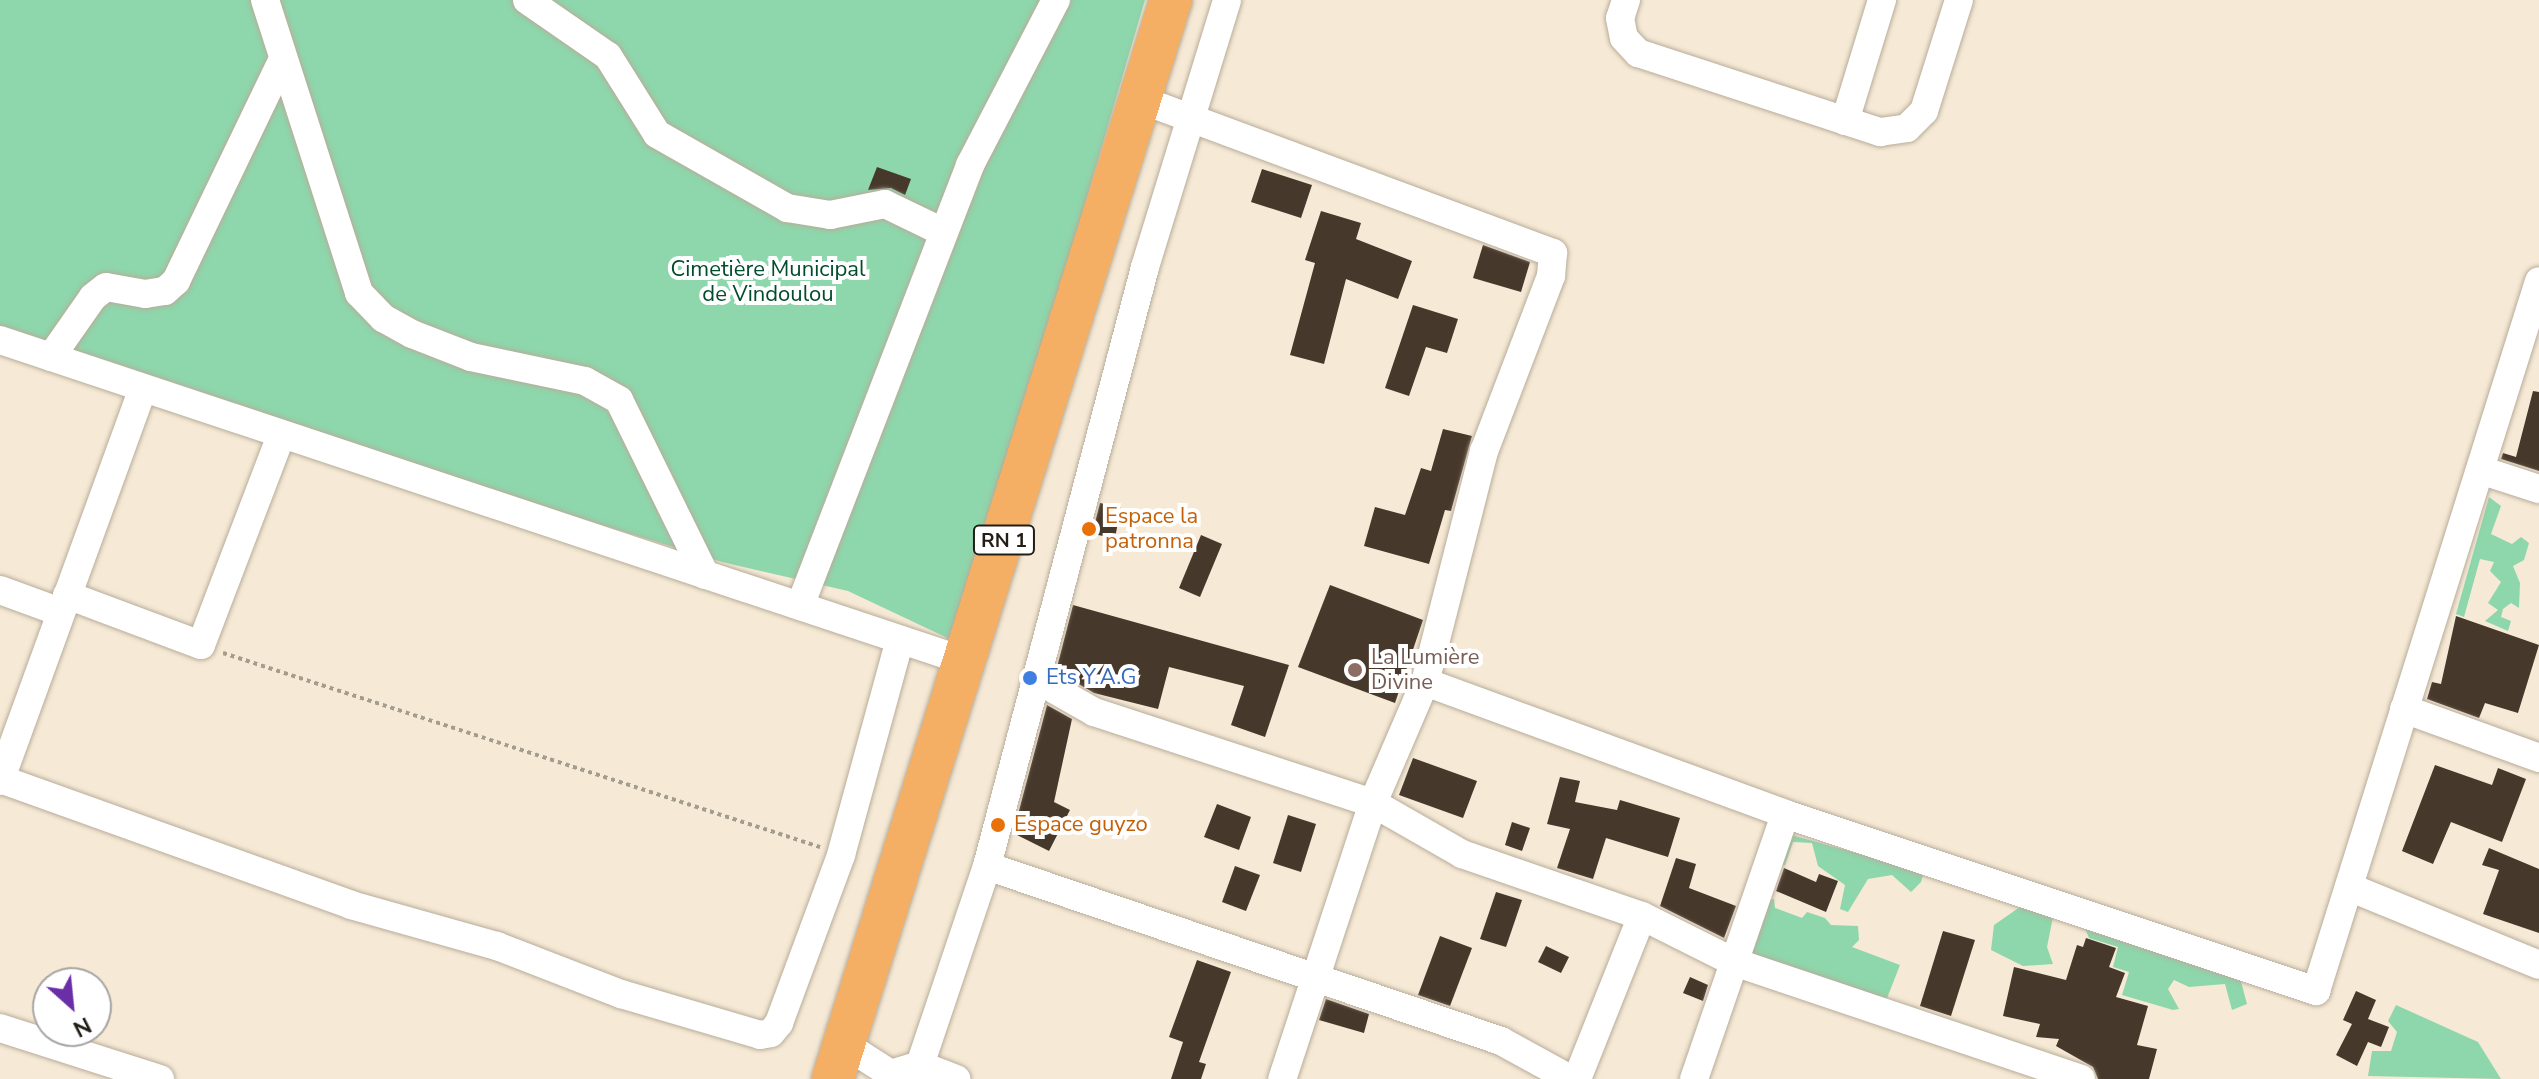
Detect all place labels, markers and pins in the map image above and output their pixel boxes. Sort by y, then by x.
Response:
place label: Espace la patronna [1105,503,1198,554]
marker: Espace la patronna [1080,520,1098,538]
place label: La Lumière Divine [1371,644,1479,696]
marker: La Lumière Divine [1346,661,1364,679]
place label: Ets Y.A.G [1046,665,1136,691]
marker: Ets Y.A.G [1021,669,1039,687]
place label: Espace guyzo [1014,812,1148,838]
marker: Espace guyzo [989,816,1007,834]

